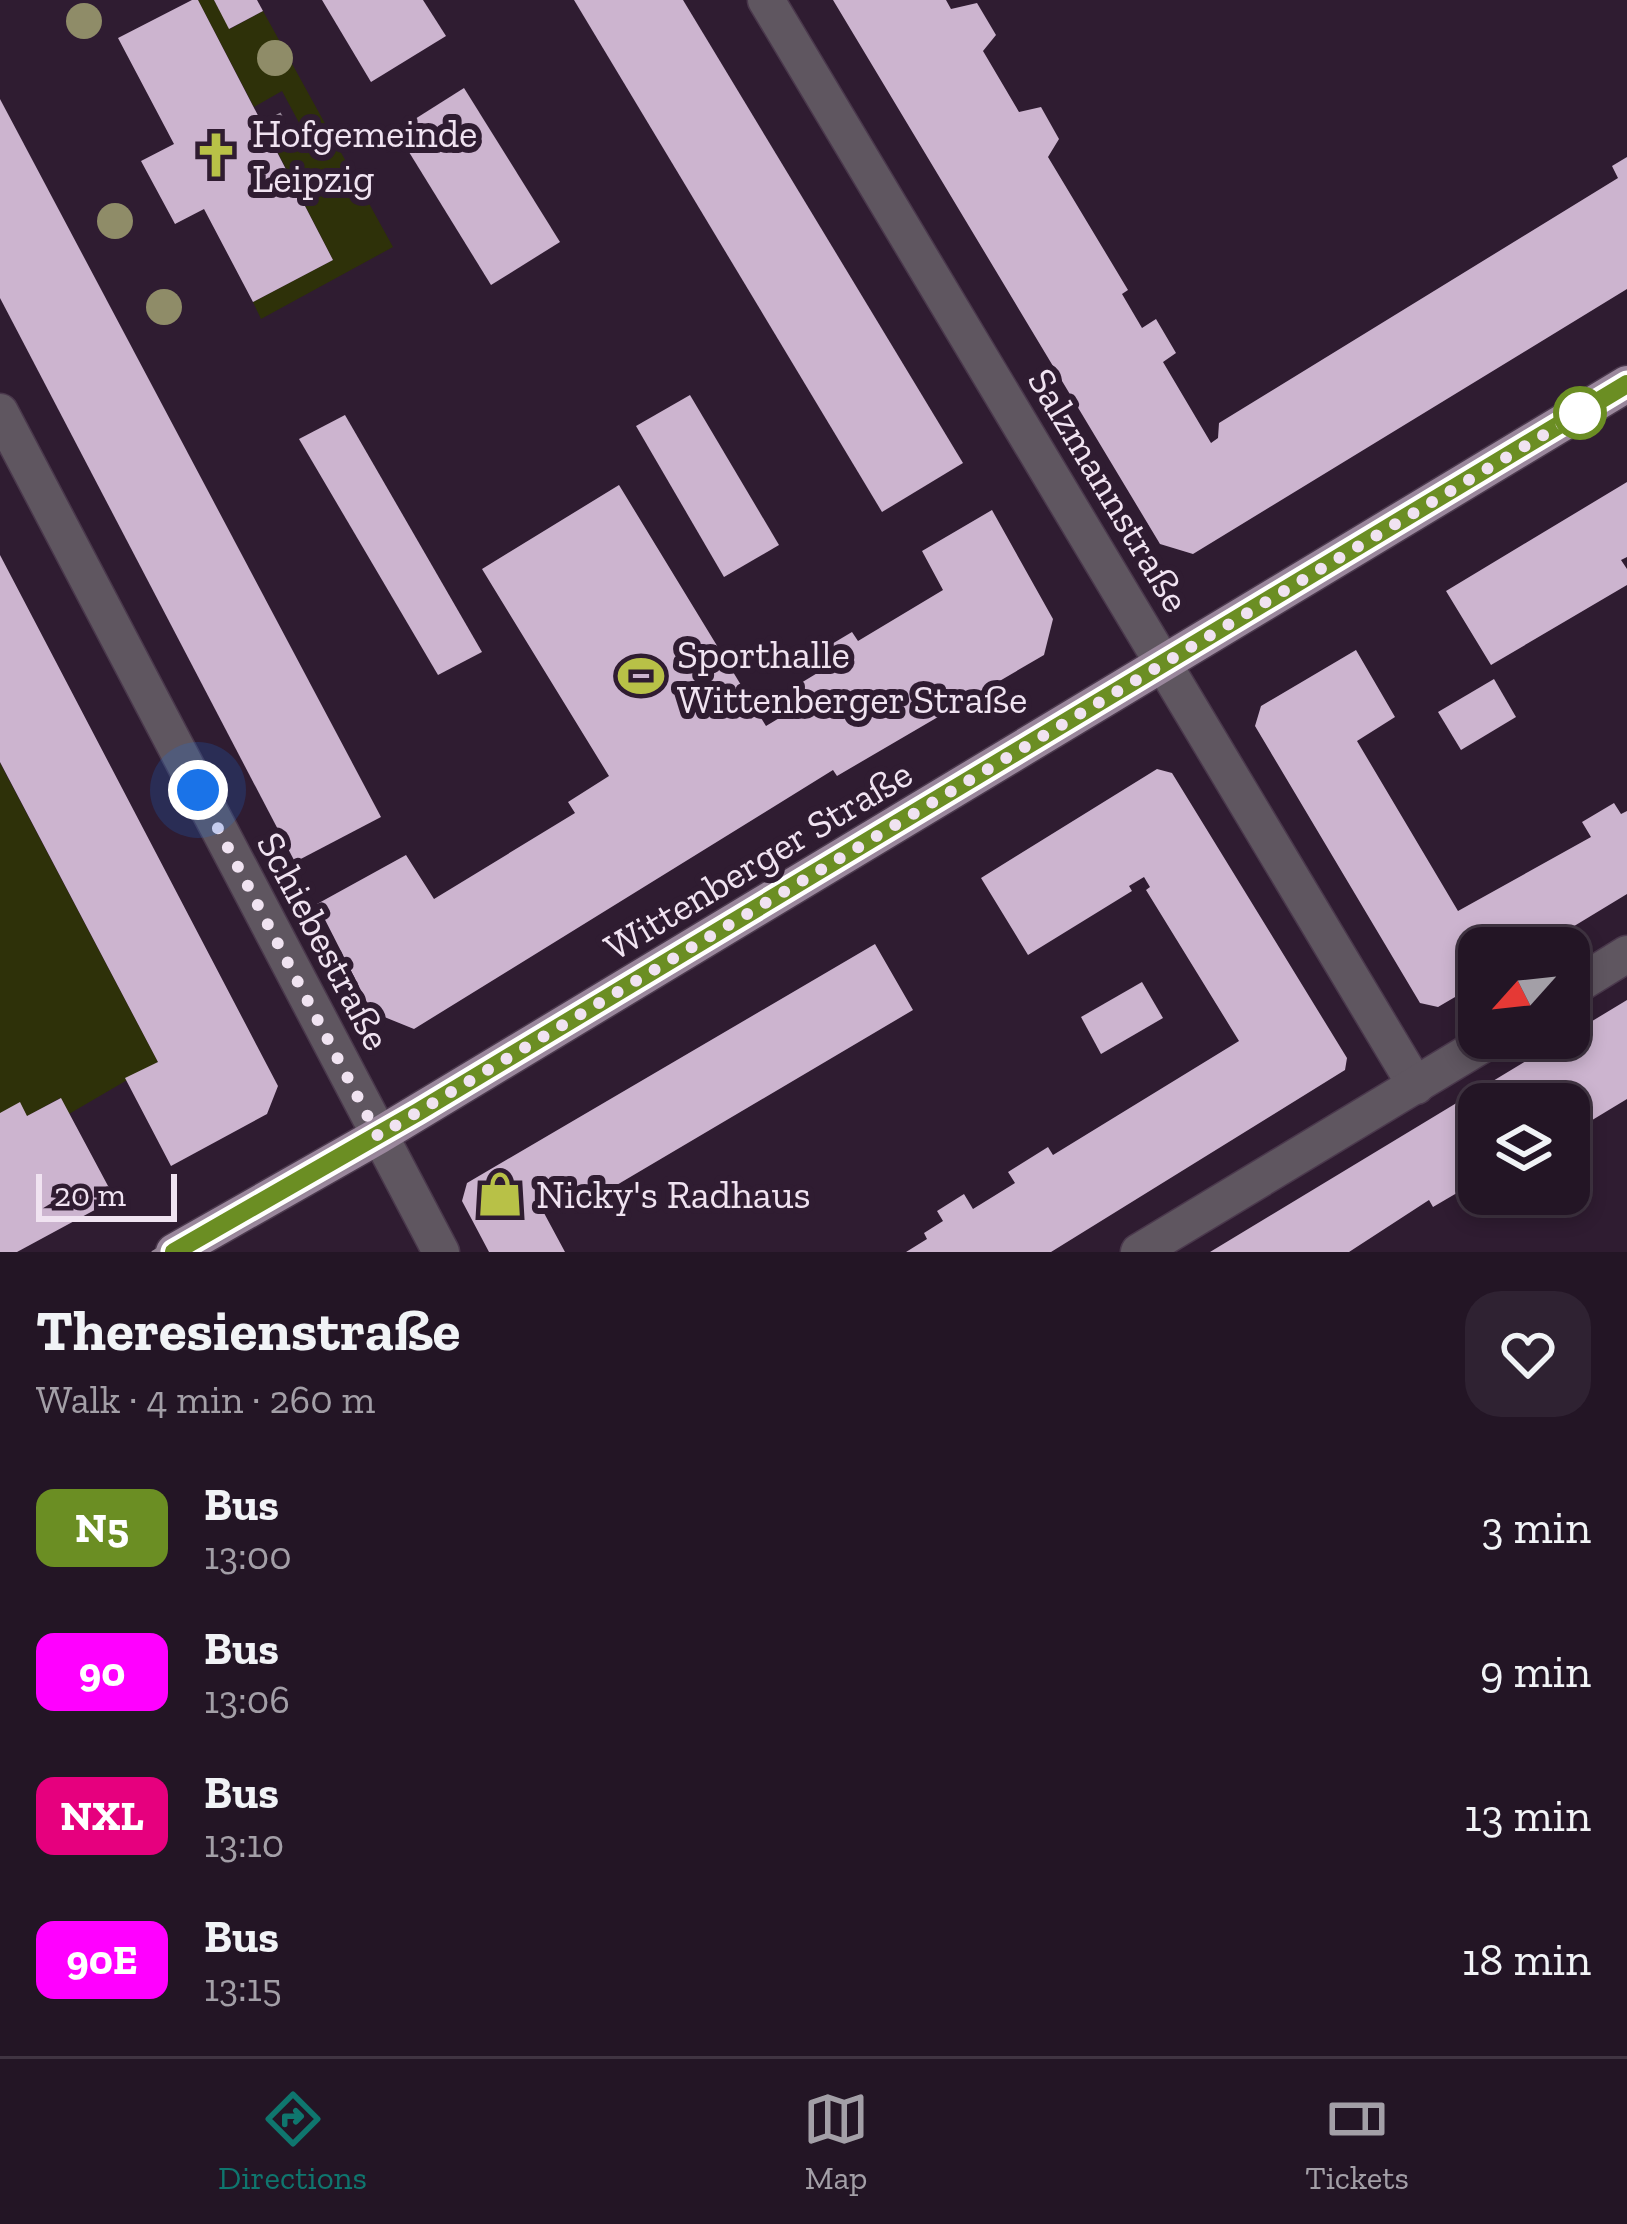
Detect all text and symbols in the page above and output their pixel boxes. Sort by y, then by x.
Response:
place label: Hofgemeinde Leipzig [252,110,477,202]
church icon: Hofgemeinde Leipzig [191,130,241,180]
street label: Salzmannstraße [1018,360,1200,620]
unlabelled marker [1555,388,1605,438]
place label: Sporthalle Wittenberger Straße [677,631,1027,723]
sports icon: Sporthalle Wittenberger Straße [616,651,666,701]
street label: Wittenberger Straße [596,750,920,970]
your location [168,760,228,820]
street label: Schiebestraße [247,824,401,1058]
north arrow [1458,927,1590,1059]
map controls [1458,927,1590,1215]
button: layers [1458,1083,1590,1215]
scale bar [36,1168,177,1221]
shop icon: Nicky's Radhaus [475,1169,525,1219]
place label: Nicky's Radhaus [536,1171,811,1218]
text: 20 m [54,1175,126,1214]
button: heart [1465,1291,1591,1417]
text: Theresienstraße [36,1296,460,1365]
text: Walk · 4 min · 260 m [36,1376,375,1423]
text: Bus [204,1478,279,1532]
text: 3 min [1482,1501,1591,1555]
text: N5 [75,1502,129,1553]
text: 13:00 [204,1532,292,1579]
text: Bus [204,1622,279,1676]
text: 9 min [1480,1645,1591,1699]
text: 90 [79,1646,125,1697]
text: 13:06 [204,1676,290,1723]
text: Bus [204,1766,279,1820]
text: 13 min [1464,1789,1591,1843]
text: NXL [60,1790,144,1841]
text: 13:10 [204,1820,284,1867]
text: Bus [204,1910,279,1964]
text: 18 min [1462,1933,1591,1987]
text: 90E [66,1934,138,1985]
text: 13:15 [204,1964,282,2011]
tab: Directions [218,2086,367,2197]
tab: Map [803,2086,869,2197]
tab: Tickets [1305,2086,1409,2197]

